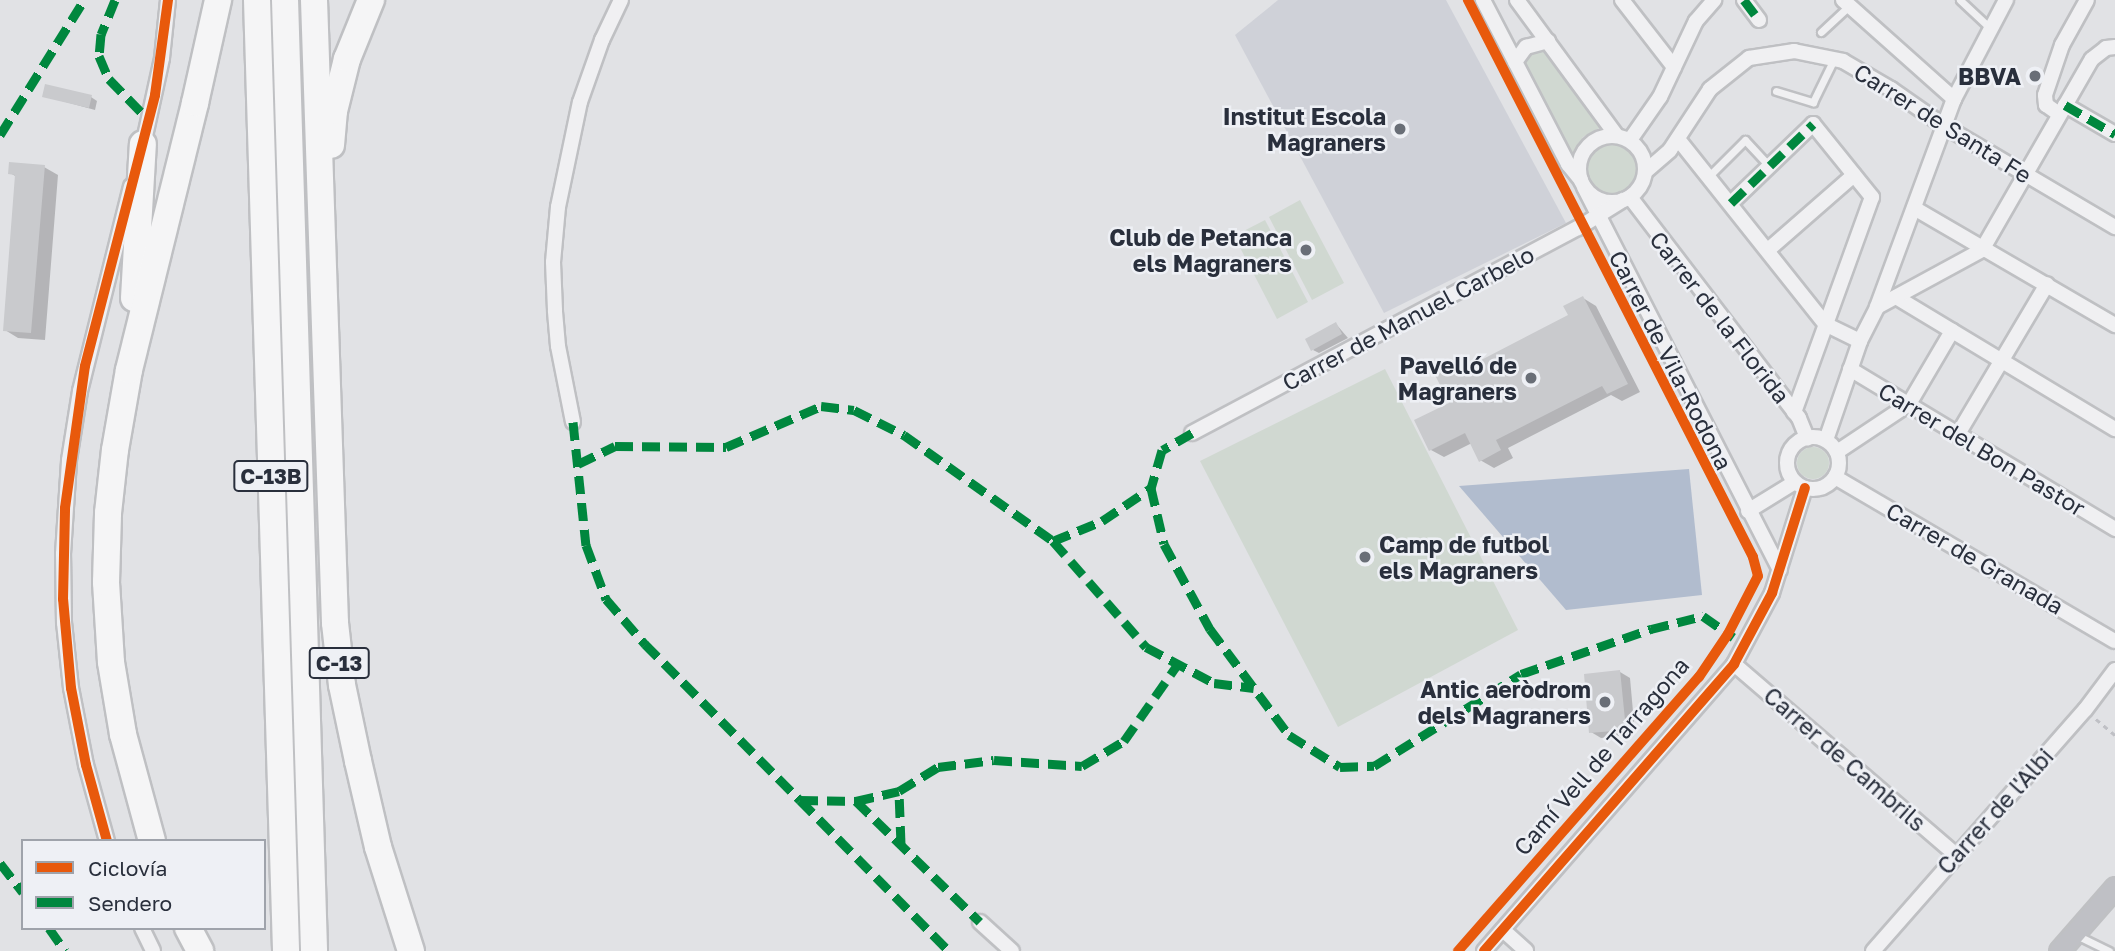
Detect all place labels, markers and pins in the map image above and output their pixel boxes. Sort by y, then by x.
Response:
place label: BBVA [1958,62,2021,90]
marker: BBVA [2027,68,2043,84]
place label: Institut Escola Magraners [1223,102,1386,156]
marker: Institut Escola Magraners [1392,121,1408,137]
place label: Club de Petanca els Magraners [1109,223,1292,277]
marker: Club de Petanca els Magraners [1298,242,1314,258]
place label: Pavelló de Magraners [1398,351,1517,405]
marker: Pavelló de Magraners [1523,370,1539,386]
place label: Camp de futbol els Magraners [1379,530,1549,584]
marker: Camp de futbol els Magraners [1357,549,1373,565]
place label: Antic aeròdrom dels Magraners [1418,675,1591,729]
marker: Antic aeròdrom dels Magraners [1597,694,1613,710]

